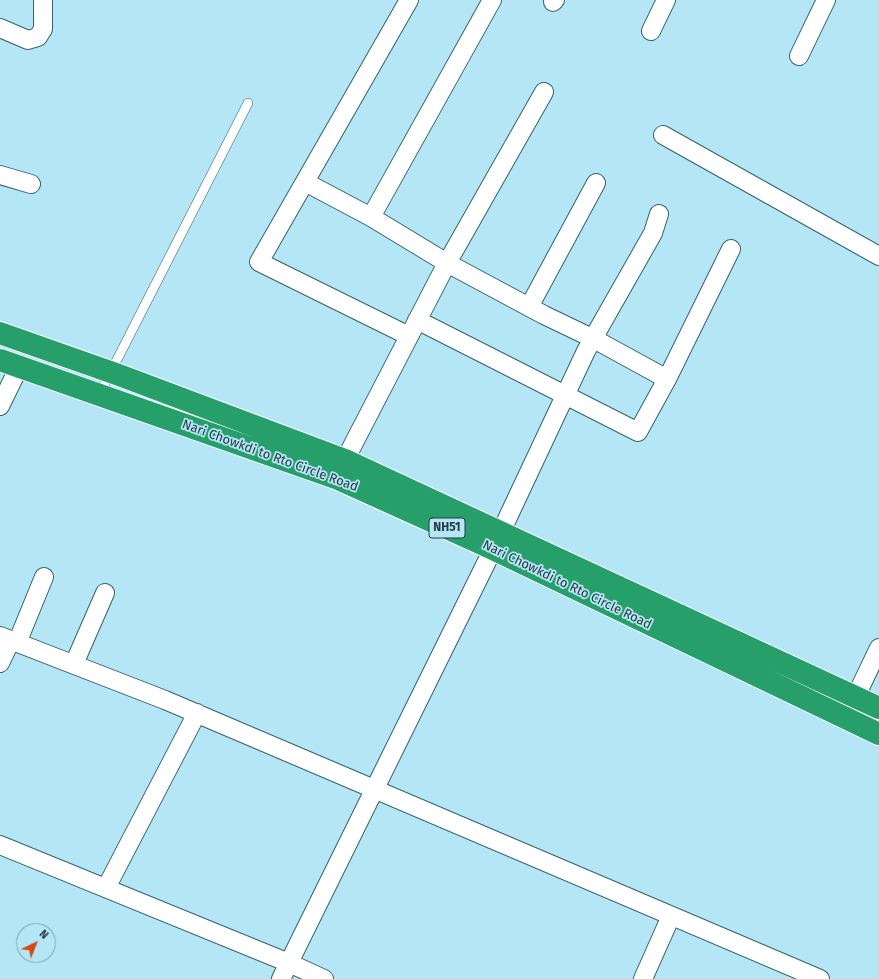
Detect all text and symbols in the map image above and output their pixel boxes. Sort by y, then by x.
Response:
street label: Nari Chowkdi to Rto Circle Road [180,417,360,495]
road number: NH51 [429,518,465,538]
street label: Nari Chowkdi to Rto Circle Road [480,537,654,633]
north arrow [16,923,56,963]
text: N [37,927,51,942]

